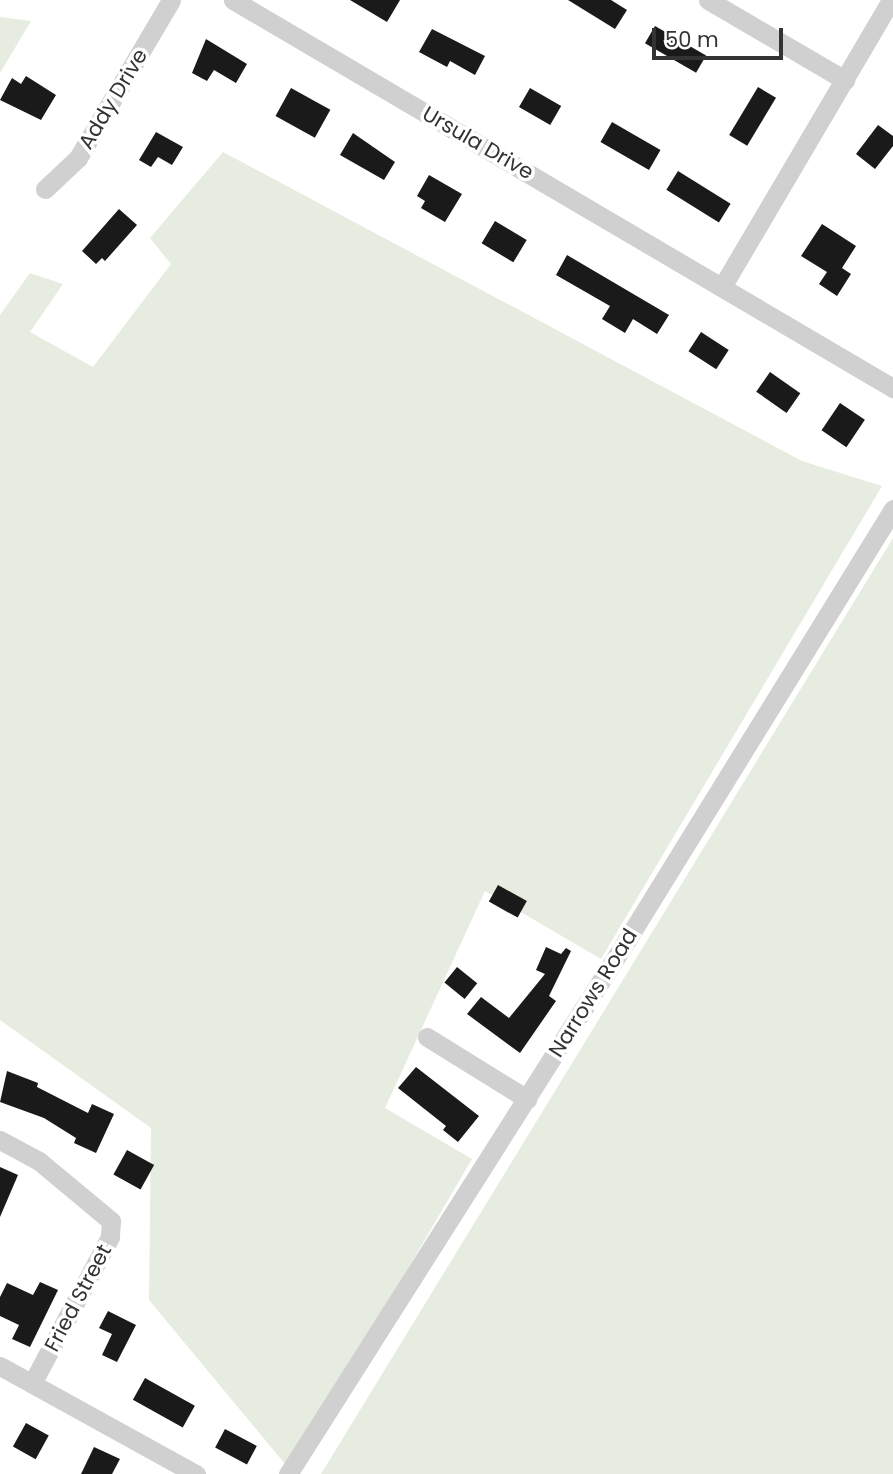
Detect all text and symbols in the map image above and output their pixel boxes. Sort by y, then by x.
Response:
scale bar [655,14,786,58]
text: 50 m [665,25,719,54]
street label: Addy Drive [73,44,153,154]
street label: Ursula Drive [418,101,538,185]
street label: Narrows Road [544,924,642,1062]
street label: Fried Street [39,1240,117,1356]

